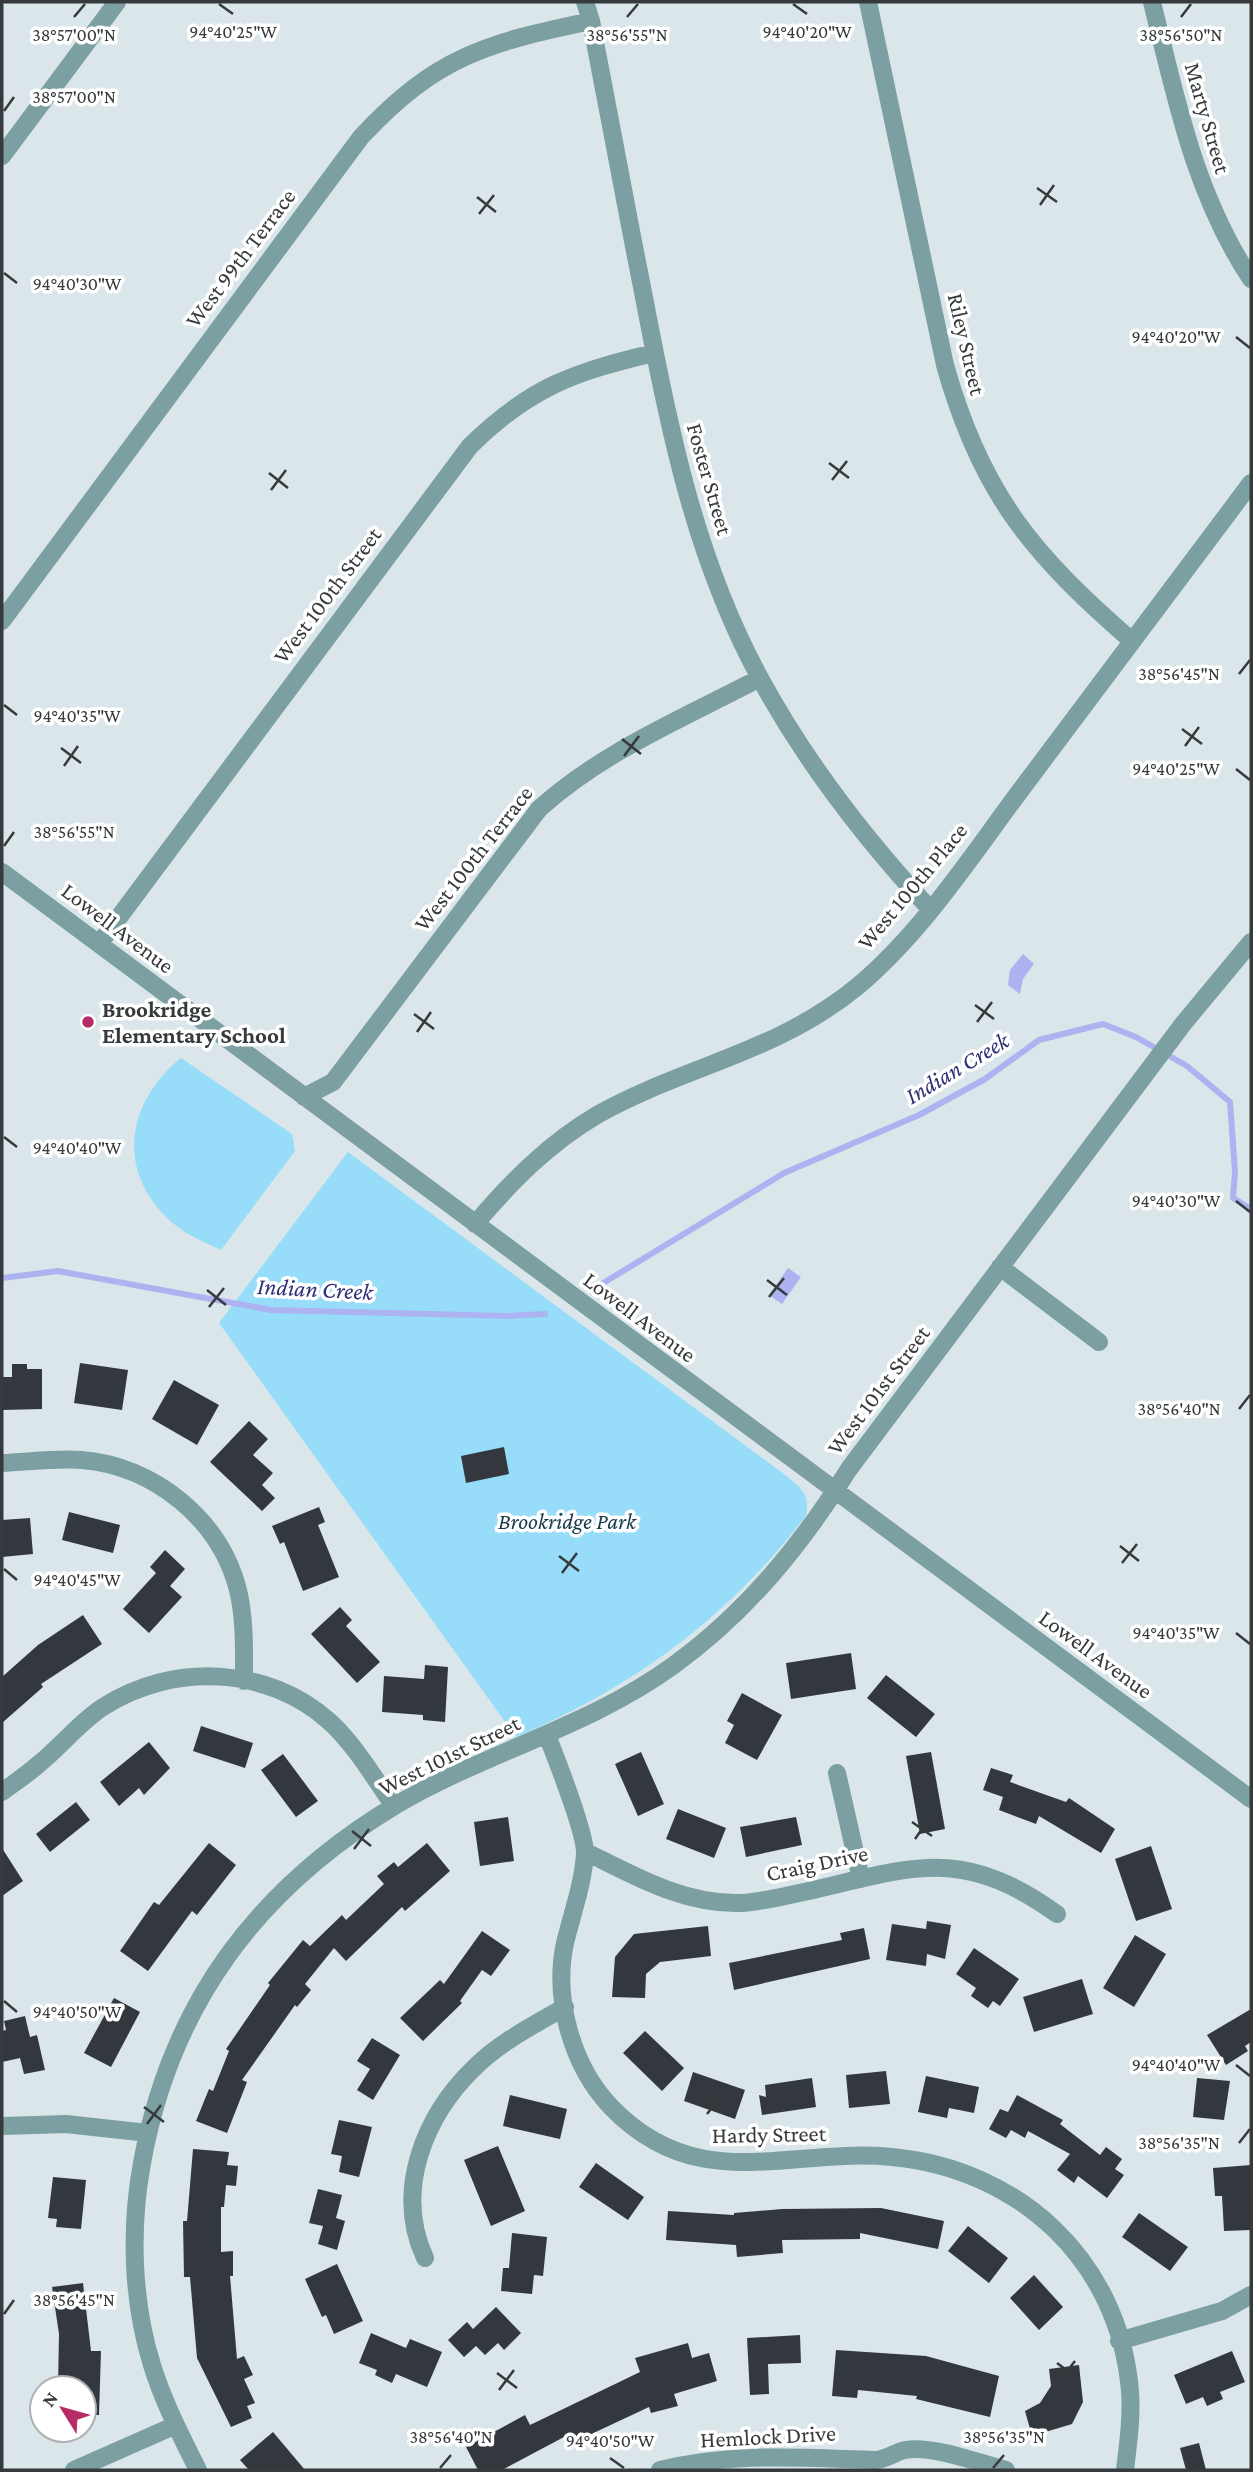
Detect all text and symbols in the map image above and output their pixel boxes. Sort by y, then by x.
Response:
text: 94°40'25"W [189,22,277,42]
text: 94°40'20"W [762,22,852,42]
text: 38°57'00"N [32,25,116,45]
text: 38°56'55"N [586,25,668,45]
text: 38°56'50"N [1140,25,1223,45]
street label: Marty Street [1180,60,1236,177]
text: 38°57'00"N [32,87,116,107]
street label: West 99th Terrace [179,184,301,332]
text: 94°40'30"W [33,274,122,294]
street label: Riley Street [943,291,991,398]
text: 94°40'20"W [1131,327,1221,347]
street label: Foster Street [682,420,738,538]
street label: West 100th Street [268,522,387,668]
text: 38°56'45"N [1138,664,1220,684]
text: 94°40'35"W [33,706,121,726]
text: 94°40'25"W [1132,759,1220,779]
street label: West 100th Terrace [408,780,538,936]
street label: West 100th Place [852,818,972,954]
text: 38°56'55"N [33,822,115,842]
street label: Lowell Avenue [57,877,179,979]
place label: Brookridge Elementary School [102,996,286,1048]
marker: Brookridge Elementary School [80,1014,96,1030]
water label: Indian Creek [900,1025,1015,1109]
text: 94°40'40"W [33,1138,122,1158]
text: 94°40'30"W [1132,1191,1221,1211]
street label: Lowell Avenue [579,1266,701,1368]
water label: Indian Creek [256,1272,375,1305]
street label: West 101st Street [821,1320,935,1459]
text: 38°56'40"N [1137,1399,1221,1419]
park label: Brookridge Park [498,1508,637,1534]
text: 94°40'45"W [33,1570,121,1590]
street label: Lowell Avenue [1034,1604,1158,1704]
text: 94°40'35"W [1132,1623,1220,1643]
street label: West 101st Street [374,1709,524,1801]
street label: Craig Drive [764,1840,870,1886]
text: 94°40'50"W [33,2002,122,2022]
text: 94°40'40"W [1132,2055,1221,2075]
street label: Hardy Street [712,2120,827,2148]
text: 38°56'35"N [1138,2133,1220,2153]
text: 38°56'45"N [33,2290,115,2310]
north arrow [28,2374,98,2444]
text: N [38,2388,62,2411]
street label: Hemlock Drive [699,2419,837,2453]
text: 38°56'40"N [409,2427,493,2447]
text: 38°56'35"N [963,2427,1045,2447]
text: 94°40'50"W [566,2431,655,2451]

